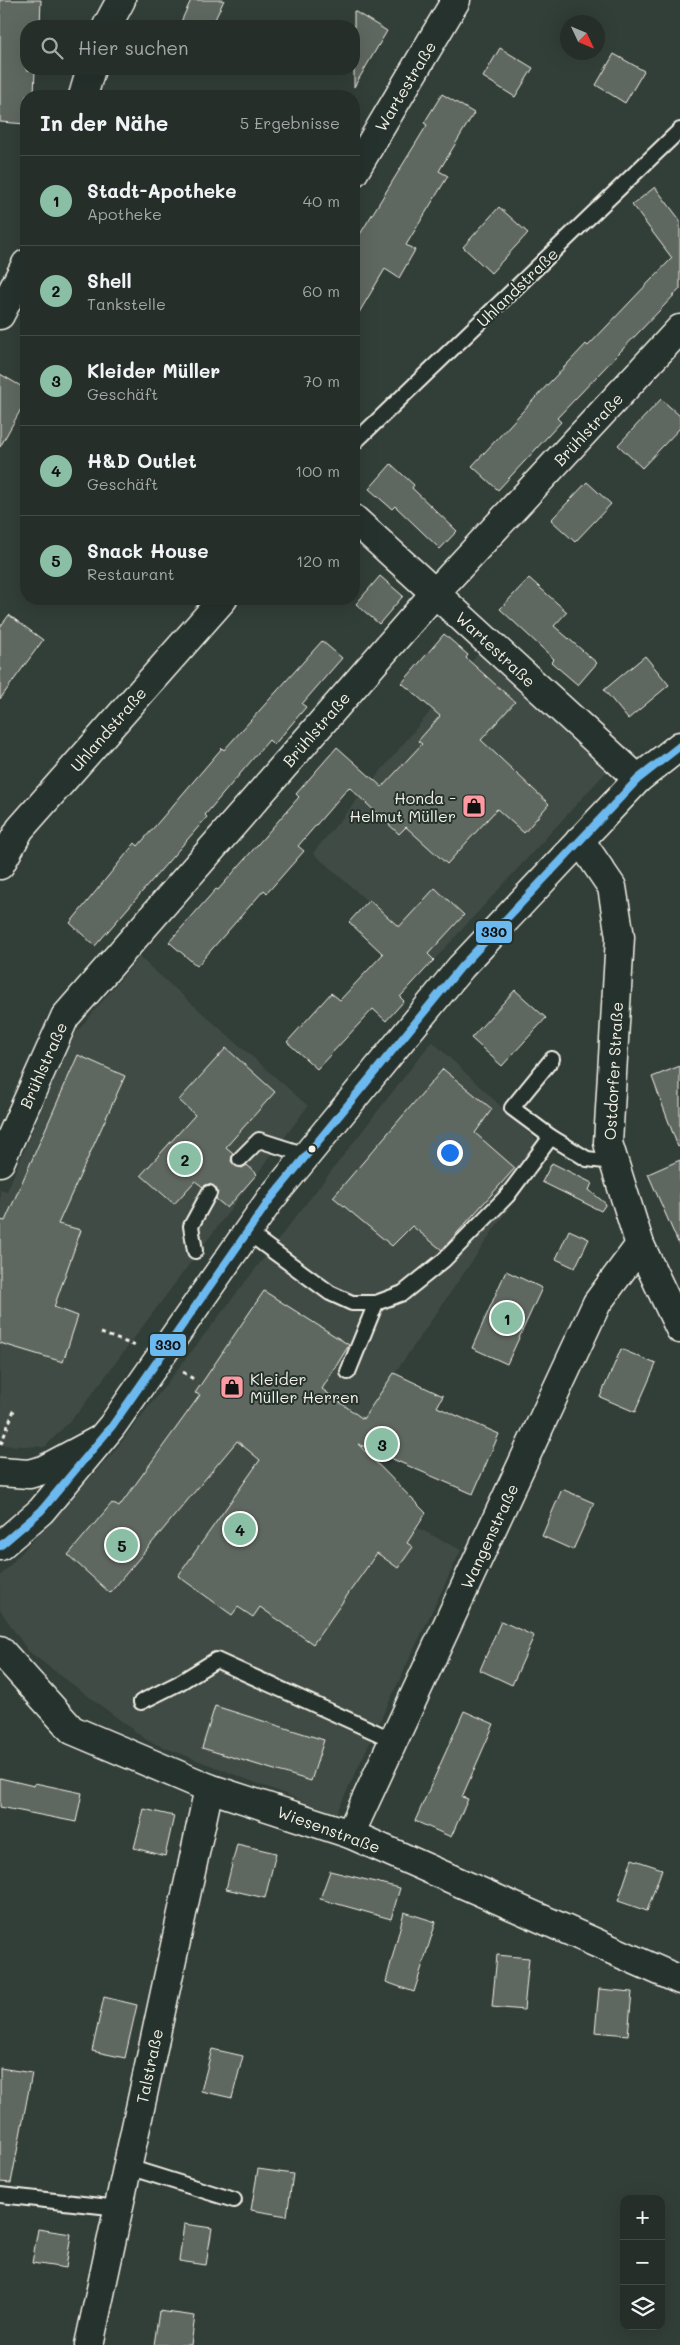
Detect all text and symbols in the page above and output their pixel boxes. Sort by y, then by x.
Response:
north arrow [560,15,605,60]
search box [20,20,360,75]
icon: search [38,34,66,62]
text: Hier suchen [78,35,189,60]
street label: Wartestraße [370,37,440,135]
text: In der Nähe [40,109,168,136]
text: 5 Ergebnisse [240,112,340,133]
text: Stadt-Apotheke [87,178,237,203]
text: 1 [52,190,60,211]
text: 40 m [303,190,340,211]
text: Apotheke [87,203,162,224]
street label: Uhlandstraße [472,243,562,331]
text: Shell [87,268,132,293]
text: 2 [52,280,60,301]
text: 60 m [303,280,340,301]
text: Tankstelle [87,293,166,314]
text: Kleider Müller [87,358,220,383]
text: 3 [51,370,61,391]
text: 70 m [303,370,340,391]
text: Geschäft [87,383,158,404]
street label: Brühlstraße [549,388,627,470]
text: H&D Outlet [87,448,197,473]
text: 4 [51,460,61,481]
text: 100 m [295,460,340,481]
text: Geschäft [87,473,158,494]
text: Snack House [87,538,209,563]
text: 5 [51,550,61,571]
text: 120 m [296,550,340,571]
text: Restaurant [87,563,175,584]
street label: Wartestraße [452,607,540,691]
street label: Uhlandstraße [65,682,151,776]
street label: Brühlstraße [278,687,354,771]
place label: Honda - Helmut Müller [350,787,456,826]
shop icon: Honda - Helmut Müller [461,793,487,819]
line badge: 330 [475,920,513,944]
text: 330 [481,922,507,941]
street label: Ostdorfer Straße [599,1001,627,1141]
street label: Brühlstraße [15,1018,71,1112]
pin: 2 [169,1140,201,1178]
your location [437,1140,463,1166]
unlabelled marker [307,1144,317,1154]
pin: 1 [491,1299,523,1337]
line badge: 330 [149,1333,187,1357]
text: 330 [155,1335,181,1354]
place label: Kleider Müller Herren [250,1368,359,1407]
shop icon: Kleider Müller Herren [219,1374,245,1400]
pin: 3 [366,1425,398,1463]
street label: Wangenstraße [455,1480,523,1592]
pin: 4 [224,1510,256,1548]
pin: 5 [106,1526,138,1564]
street label: Wiesenstraße [275,1801,383,1857]
street label: Talstraße [131,2027,167,2105]
map controls [620,2195,665,2330]
button: + [620,2195,665,2240]
button: − [620,2240,665,2285]
button: layers [620,2285,665,2330]

